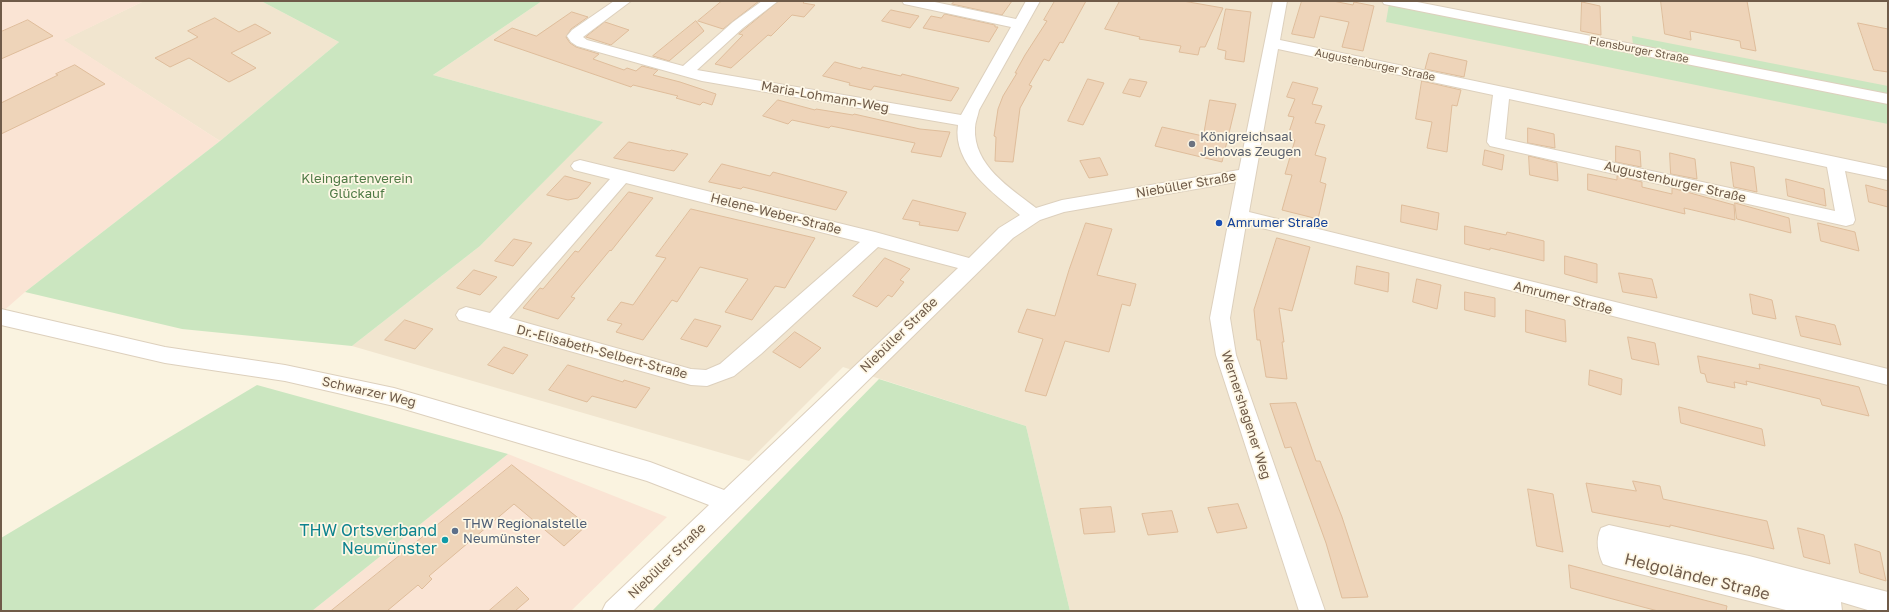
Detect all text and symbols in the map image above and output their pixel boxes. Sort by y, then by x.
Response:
street label: Flensburger Straße [1588,34,1690,66]
street label: Augustenburger Straße [1314,46,1436,84]
street label: Maria-Lohmann-Weg [760,78,890,116]
place label: Königreichsaal Jehovas Zeugen [1200,129,1301,160]
marker: Königreichsaal Jehovas Zeugen [1187,139,1197,149]
street label: Augustenburger Straße [1603,158,1747,206]
street label: Niebüller Straße [1135,169,1237,201]
park label: Kleingartenverein Glückauf [301,171,413,202]
street label: Helene-Weber-Straße [709,190,843,238]
place label: Amrumer Straße [1227,215,1328,231]
marker: Amrumer Straße [1214,218,1224,228]
street label: Amrumer Straße [1512,278,1614,318]
street label: Niebüller Straße [857,294,941,376]
street label: Dr.-Elisabeth-Selbert-Straße [515,322,689,382]
street label: Wernershagener Weg [1218,349,1274,481]
street label: Schwarzer Weg [320,374,418,410]
place label: THW Regionalstelle Neumünster [463,516,587,547]
street label: Niebüller Straße [625,520,709,602]
place label: THW Ortsverband Neumünster [300,521,437,559]
marker: THW Regionalstelle Neumünster [450,526,460,536]
marker: THW Ortsverband Neumünster [440,535,450,545]
street label: Helgoländer Straße [1622,550,1772,604]

